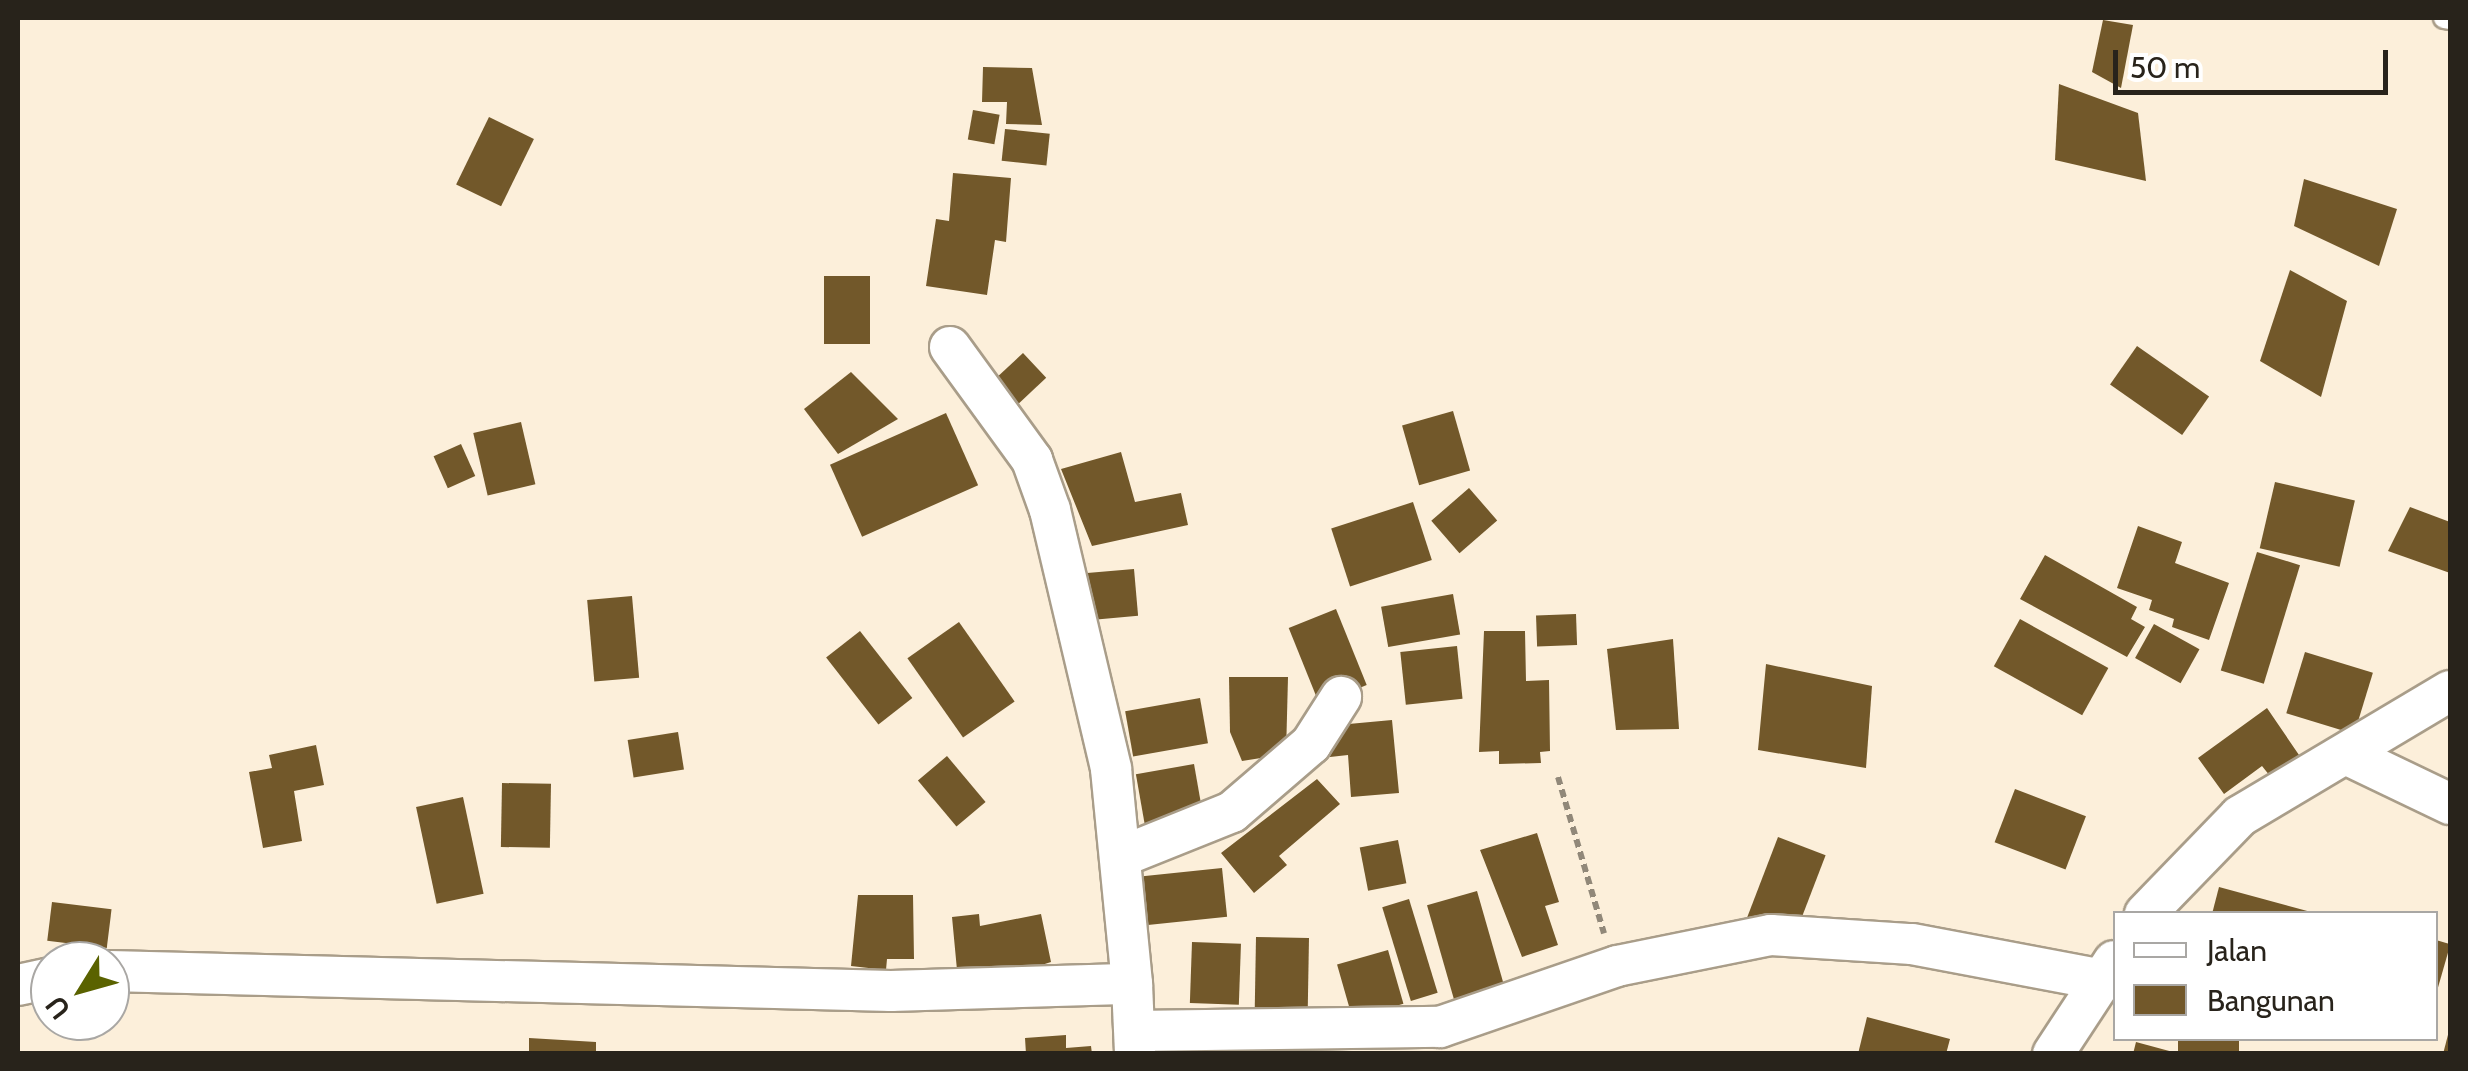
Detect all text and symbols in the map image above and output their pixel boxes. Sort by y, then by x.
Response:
scale bar [2118,30,2393,92]
text: 50 m [2130,49,2200,86]
legend [2113,911,2438,1041]
text: Jalan [2207,932,2267,969]
north arrow [30,941,130,1041]
text: Bangunan [2207,982,2335,1019]
text: U [38,990,77,1026]

